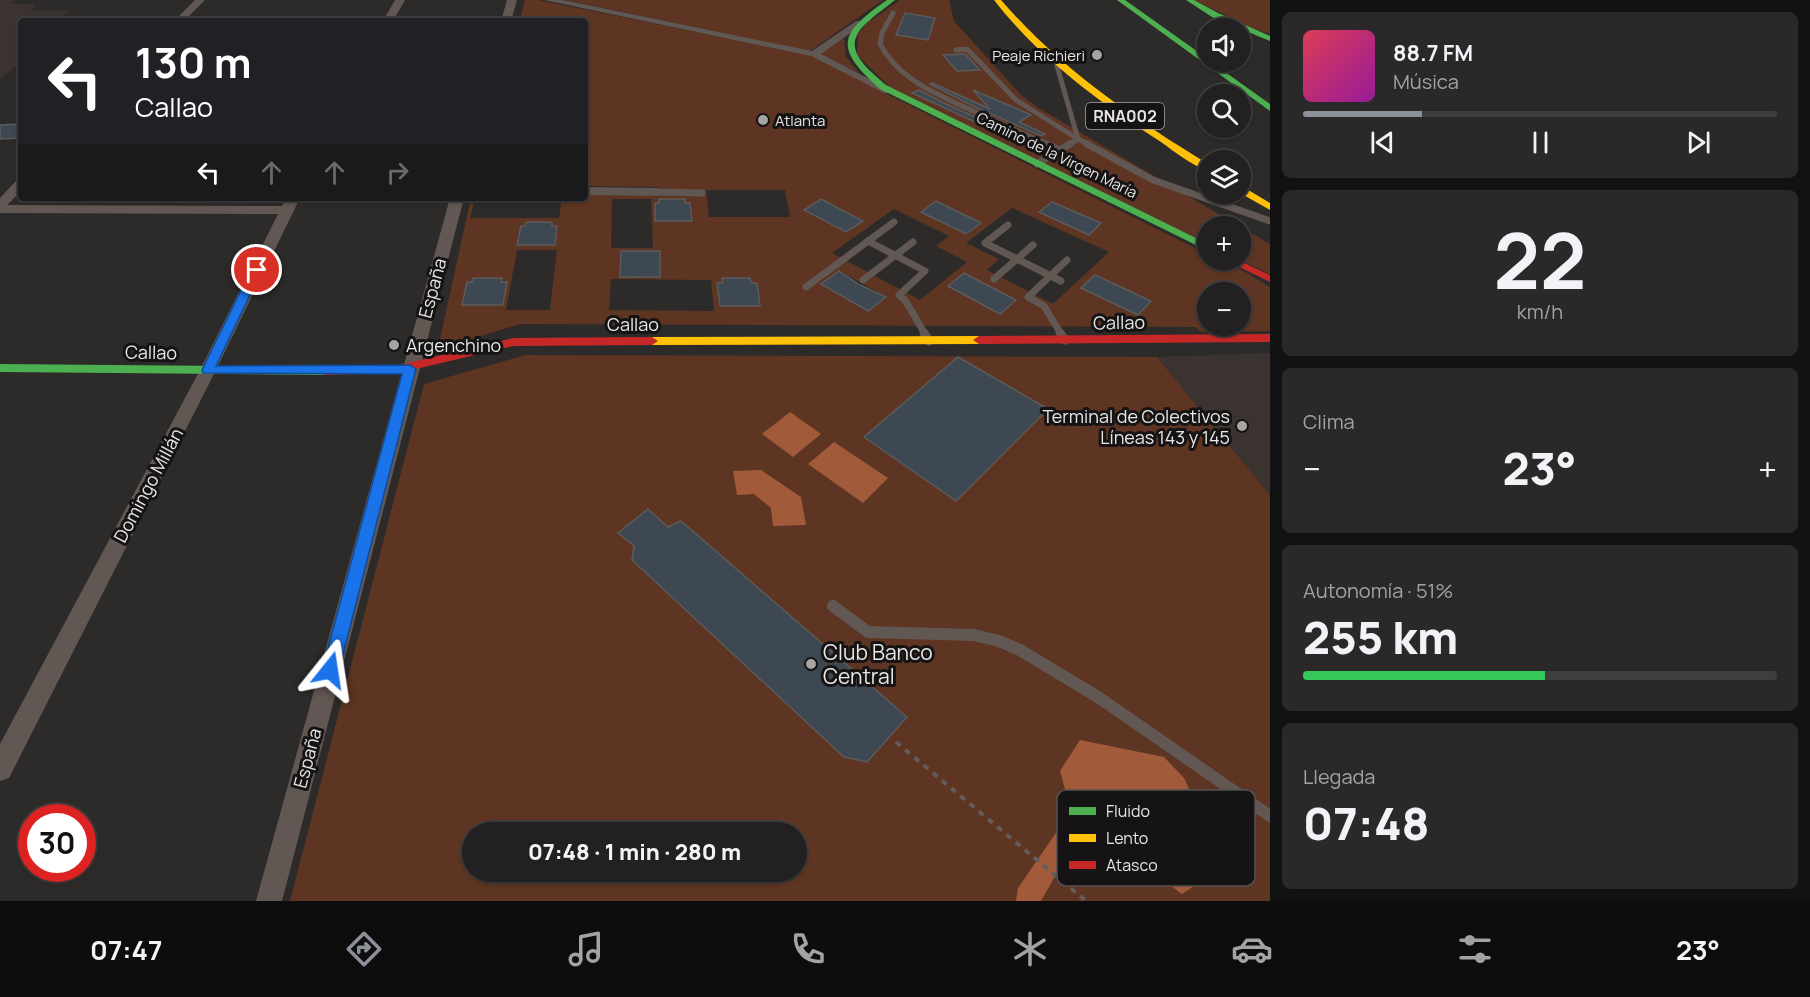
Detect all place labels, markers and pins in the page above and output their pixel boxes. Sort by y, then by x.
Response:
place label: Peaje Richieri [992,45,1085,66]
marker: Peaje Richieri [1090,48,1104,62]
place label: Atlanta [775,110,825,131]
marker: Atlanta [756,113,770,127]
pin [231,244,282,295]
place label: Argenchino [406,333,501,357]
marker: Argenchino [387,338,401,352]
place label: Terminal de Colectivos Líneas 143 y 145 [1043,404,1230,449]
marker: Terminal de Colectivos Líneas 143 y 145 [1235,419,1249,433]
place label: Club Banco Central [823,638,933,690]
marker: Club Banco Central [804,657,818,671]

